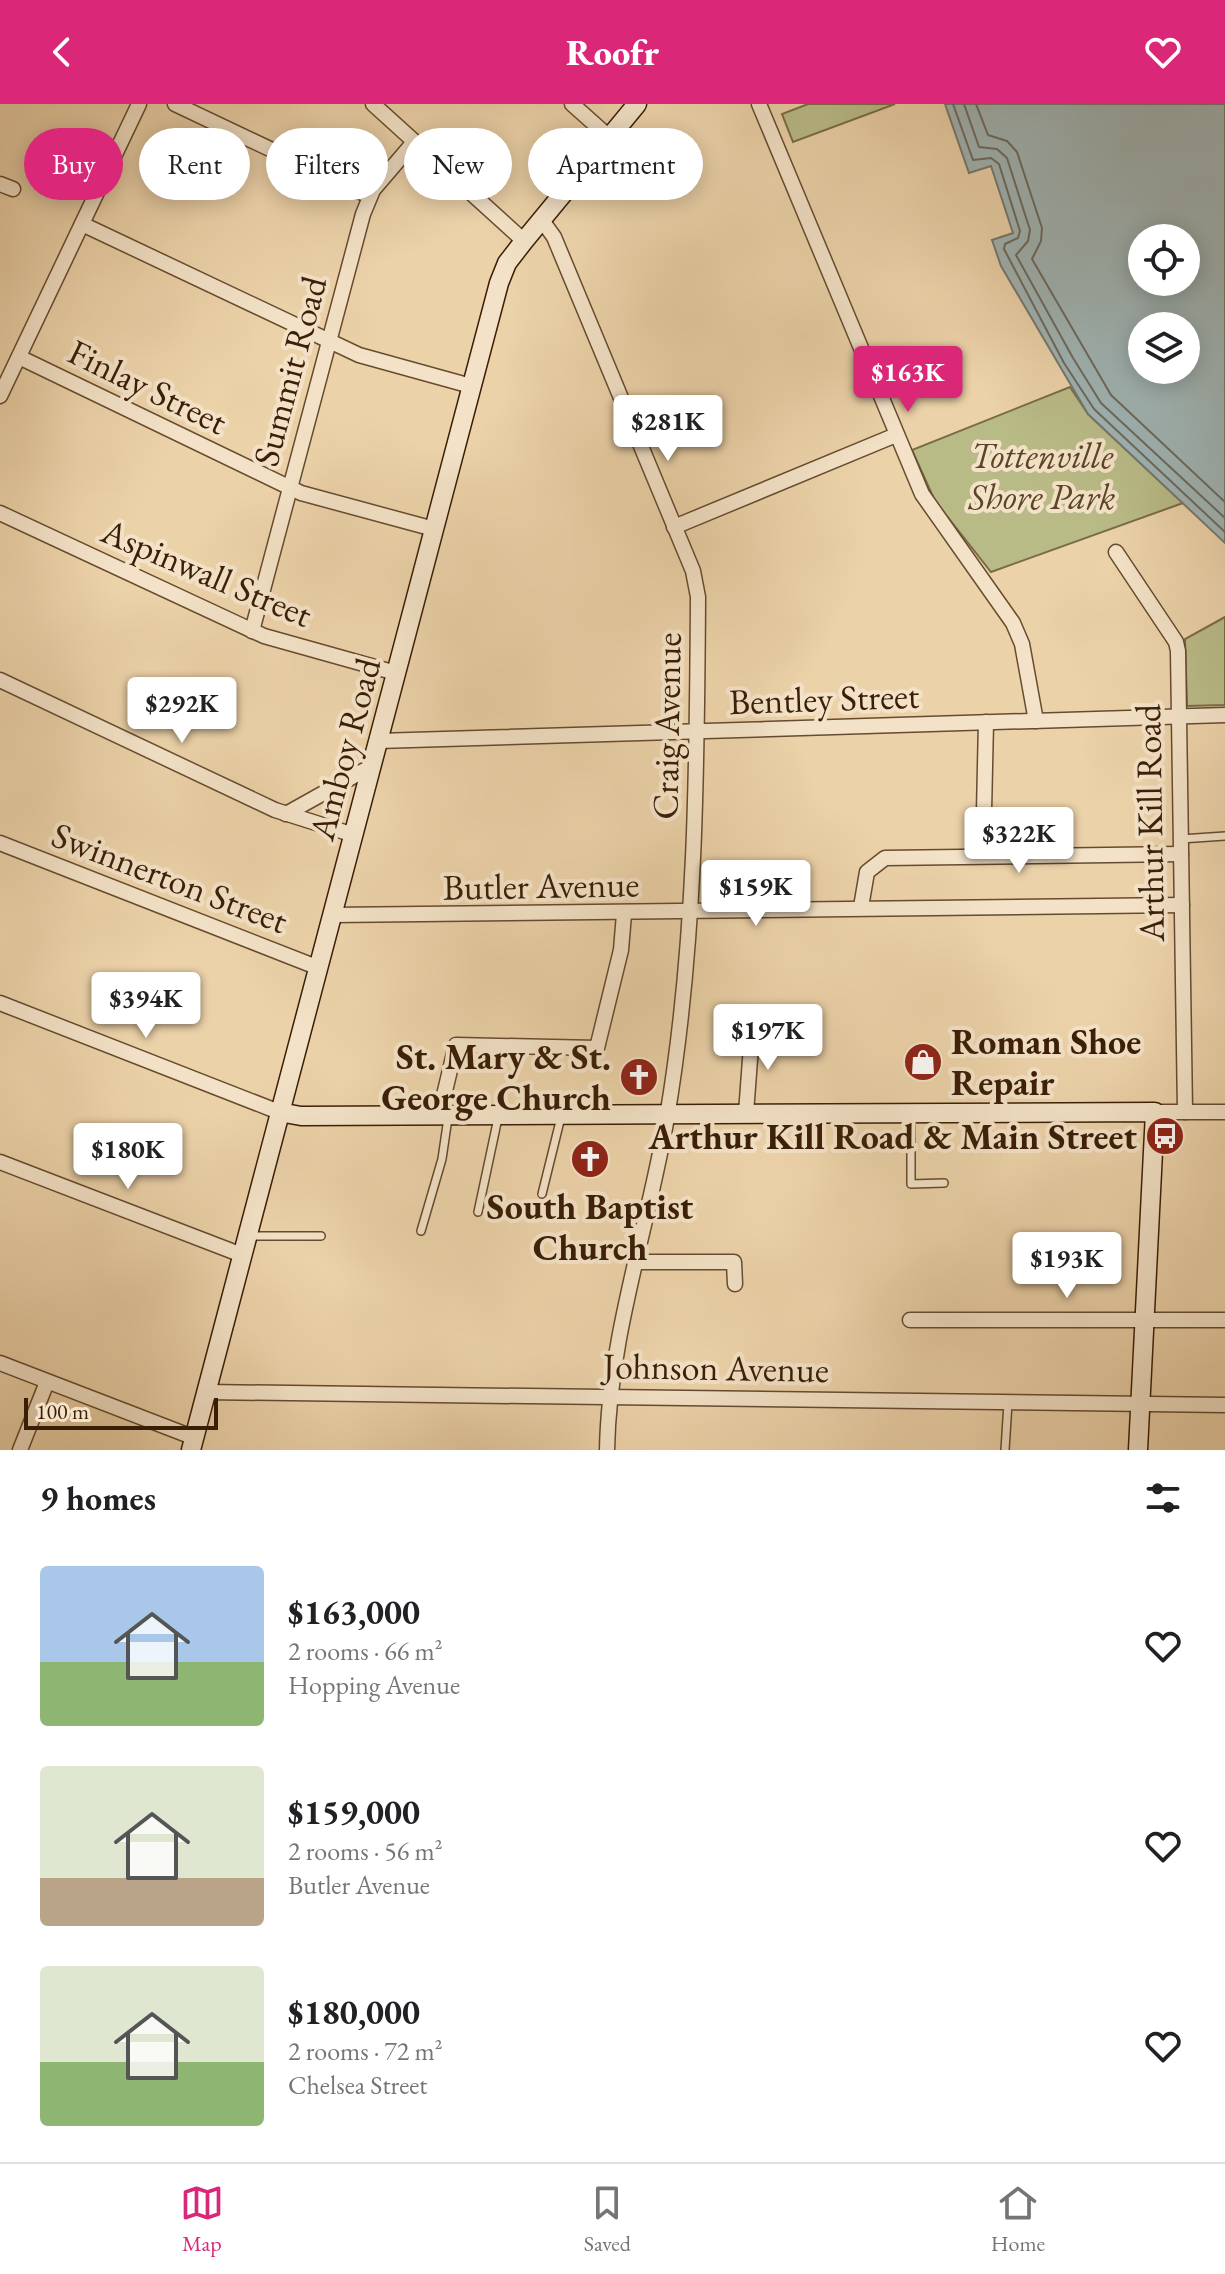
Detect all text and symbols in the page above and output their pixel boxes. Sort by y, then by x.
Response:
text: Roofr [566,29,659,76]
icon: back [40,30,84,74]
icon: heart [1141,30,1185,74]
chip: Buy [24,128,123,200]
chip: Rent [139,128,250,200]
chip: Filters [266,128,388,200]
chip: New [404,128,512,200]
chip: Apartment [528,128,703,200]
map controls [1128,224,1200,384]
button: locate [1128,224,1200,296]
street label: Summit Road [242,270,338,471]
button: layers [1128,312,1200,384]
street label: Finlay Street [61,328,236,445]
pin: $163K [852,346,964,414]
text: $163K [871,355,945,389]
pin: $281K [612,395,724,463]
text: $281K [631,404,705,438]
park label: Tottenville Shore Park [968,432,1115,520]
street label: Aspinwall Street [94,507,320,638]
street label: Craig Avenue [641,632,692,820]
street label: Amboy Road [297,652,392,846]
street label: Bentley Street [728,672,921,725]
pin: $292K [126,677,238,745]
text: $292K [145,686,219,720]
street label: Arthur Kill Road [1124,703,1175,943]
pin: $322K [963,807,1075,875]
street label: Swinnerton Street [45,811,295,944]
text: $322K [982,816,1056,850]
street label: Butler Avenue [442,860,640,911]
pin: $159K [700,860,812,928]
text: $159K [719,869,793,903]
pin: $394K [90,972,202,1040]
text: $394K [109,981,183,1015]
pin: $197K [712,1004,824,1072]
text: $197K [731,1013,805,1047]
place label: Roman Shoe Repair [951,1018,1141,1106]
place label: St. Mary & St. George Church [381,1033,611,1121]
shop icon: Roman Shoe Repair [902,1041,944,1083]
church icon: St. Mary & St. George Church [618,1056,660,1098]
place label: Arthur Kill Road & Main Street [648,1113,1137,1160]
bus stop icon: Arthur Kill Road & Main Street [1144,1115,1186,1157]
pin: $180K [72,1123,184,1191]
text: $180K [91,1132,165,1166]
church icon: South Baptist Church [569,1138,611,1180]
place label: South Baptist Church [487,1183,694,1271]
pin: $193K [1011,1232,1123,1300]
text: $193K [1030,1241,1104,1275]
street label: Johnson Avenue [600,1342,829,1393]
scale bar [24,1394,218,1430]
text: 100 m [36,1397,89,1426]
text: 9 homes [40,1476,156,1520]
icon: filters [1141,1476,1185,1520]
text: $163,000 [288,1590,420,1634]
icon: home [104,1598,200,1694]
icon: heart [1141,1624,1185,1668]
text: 2 rooms · 66 m² [288,1634,443,1668]
text: Hopping Avenue [288,1668,460,1702]
text: $159,000 [288,1790,420,1834]
icon: home [104,1798,200,1894]
icon: heart [1141,1824,1185,1868]
text: 2 rooms · 56 m² [288,1834,443,1868]
text: Butler Avenue [288,1868,430,1902]
text: $180,000 [288,1990,420,2034]
icon: home [104,1998,200,2094]
icon: heart [1141,2024,1185,2068]
text: 2 rooms · 72 m² [288,2034,443,2068]
text: Chelsea Street [288,2068,427,2102]
tab: Map [180,2181,224,2258]
tab: Saved [584,2181,631,2258]
tab: Home [991,2181,1045,2258]

